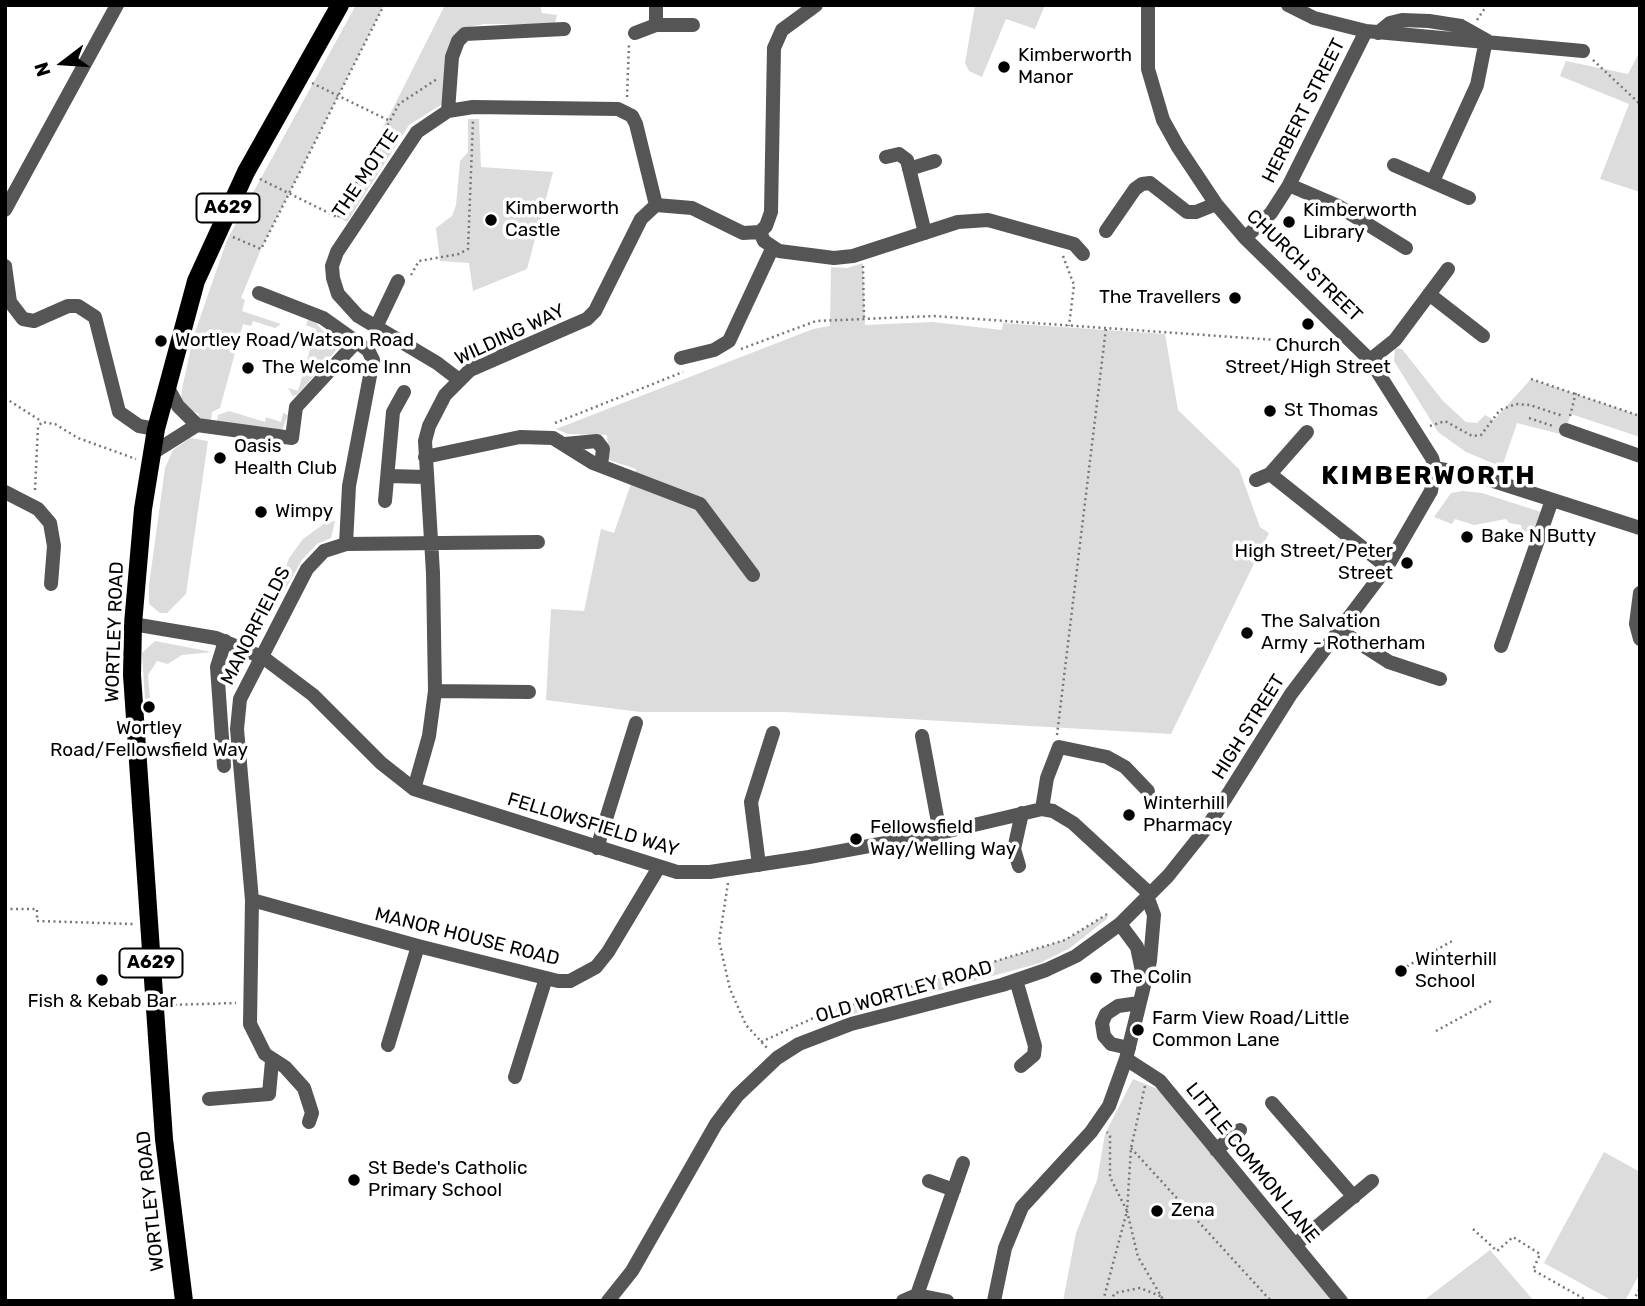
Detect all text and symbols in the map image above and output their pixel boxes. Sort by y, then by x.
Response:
north arrow [28,28,98,98]
street label: HERBERT STREET [1258,35,1350,187]
place label: Kimberworth Manor [1018,45,1132,89]
text: N [29,59,55,79]
marker: Kimberworth Manor [996,59,1012,75]
street label: THE MOTTE [328,125,404,223]
road number: A629 [196,194,260,223]
place label: Kimberworth Castle [505,198,619,242]
place label: Kimberworth Library [1303,200,1417,244]
street label: CHURCH STREET [1241,205,1367,327]
marker: Kimberworth Castle [483,212,499,228]
marker: Kimberworth Library [1281,214,1297,230]
place label: The Travellers [1099,287,1221,309]
marker: The Travellers [1227,290,1243,306]
street label: WILDING WAY [451,300,569,370]
marker: Church Street/High Street [1300,316,1316,332]
place label: Wortley Road/Watson Road [175,330,414,352]
marker: Wortley Road/Watson Road [153,333,169,349]
place label: Church Street/High Street [1225,335,1391,379]
place label: The Welcome Inn [262,357,411,379]
marker: The Welcome Inn [240,360,256,376]
place label: St Thomas [1284,400,1378,422]
marker: St Thomas [1262,403,1278,419]
place label: Oasis Health Club [234,436,337,480]
marker: Oasis Health Club [212,450,228,466]
district label: KIMBERWORTH [1323,460,1535,492]
place label: Wimpy [275,501,333,523]
marker: Wimpy [253,504,269,520]
place label: Bake N Butty [1481,526,1596,548]
marker: Bake N Butty [1459,529,1475,545]
place label: High Street/Peter Street [1235,541,1393,585]
marker: High Street/Peter Street [1399,555,1415,571]
street label: WORTLEY ROAD [101,561,129,703]
street label: MANORFIELDS [216,563,296,689]
place label: The Salvation Army - Rotherham [1261,611,1425,655]
marker: The Salvation Army - Rotherham [1239,625,1255,641]
street label: HIGH STREET [1208,670,1290,784]
marker: Wortley Road/Fellowsfield Way [141,699,157,715]
place label: Wortley Road/Fellowsfield Way [50,718,248,762]
street label: FELLOWSFIELD WAY [505,788,681,862]
place label: Winterhill Pharmacy [1143,793,1233,837]
marker: Winterhill Pharmacy [1121,807,1137,823]
place label: Fellowsfield Way/Welling Way [870,817,1016,861]
marker: Fellowsfield Way/Welling Way [848,831,864,847]
street label: MANOR HOUSE ROAD [372,903,562,971]
road number: A629 [120,948,182,978]
place label: Winterhill School [1415,949,1497,993]
street label: OLD WORTLEY ROAD [813,956,995,1028]
marker: Winterhill School [1393,963,1409,979]
place label: The Colin [1110,967,1192,989]
marker: The Colin [1088,970,1104,986]
marker: Fish & Kebab Bar [94,972,110,988]
place label: Fish & Kebab Bar [27,991,177,1013]
place label: Farm View Road/Little Common Lane [1152,1008,1349,1052]
marker: Farm View Road/Little Common Lane [1130,1022,1146,1038]
street label: LITTLE COMMON LANE [1180,1078,1324,1248]
street label: WORTLEY ROAD [132,1130,170,1272]
place label: St Bede's Catholic Primary School [368,1158,527,1202]
marker: St Bede's Catholic Primary School [346,1172,362,1188]
place label: Zena [1171,1200,1215,1222]
marker: Zena [1149,1203,1165,1219]

